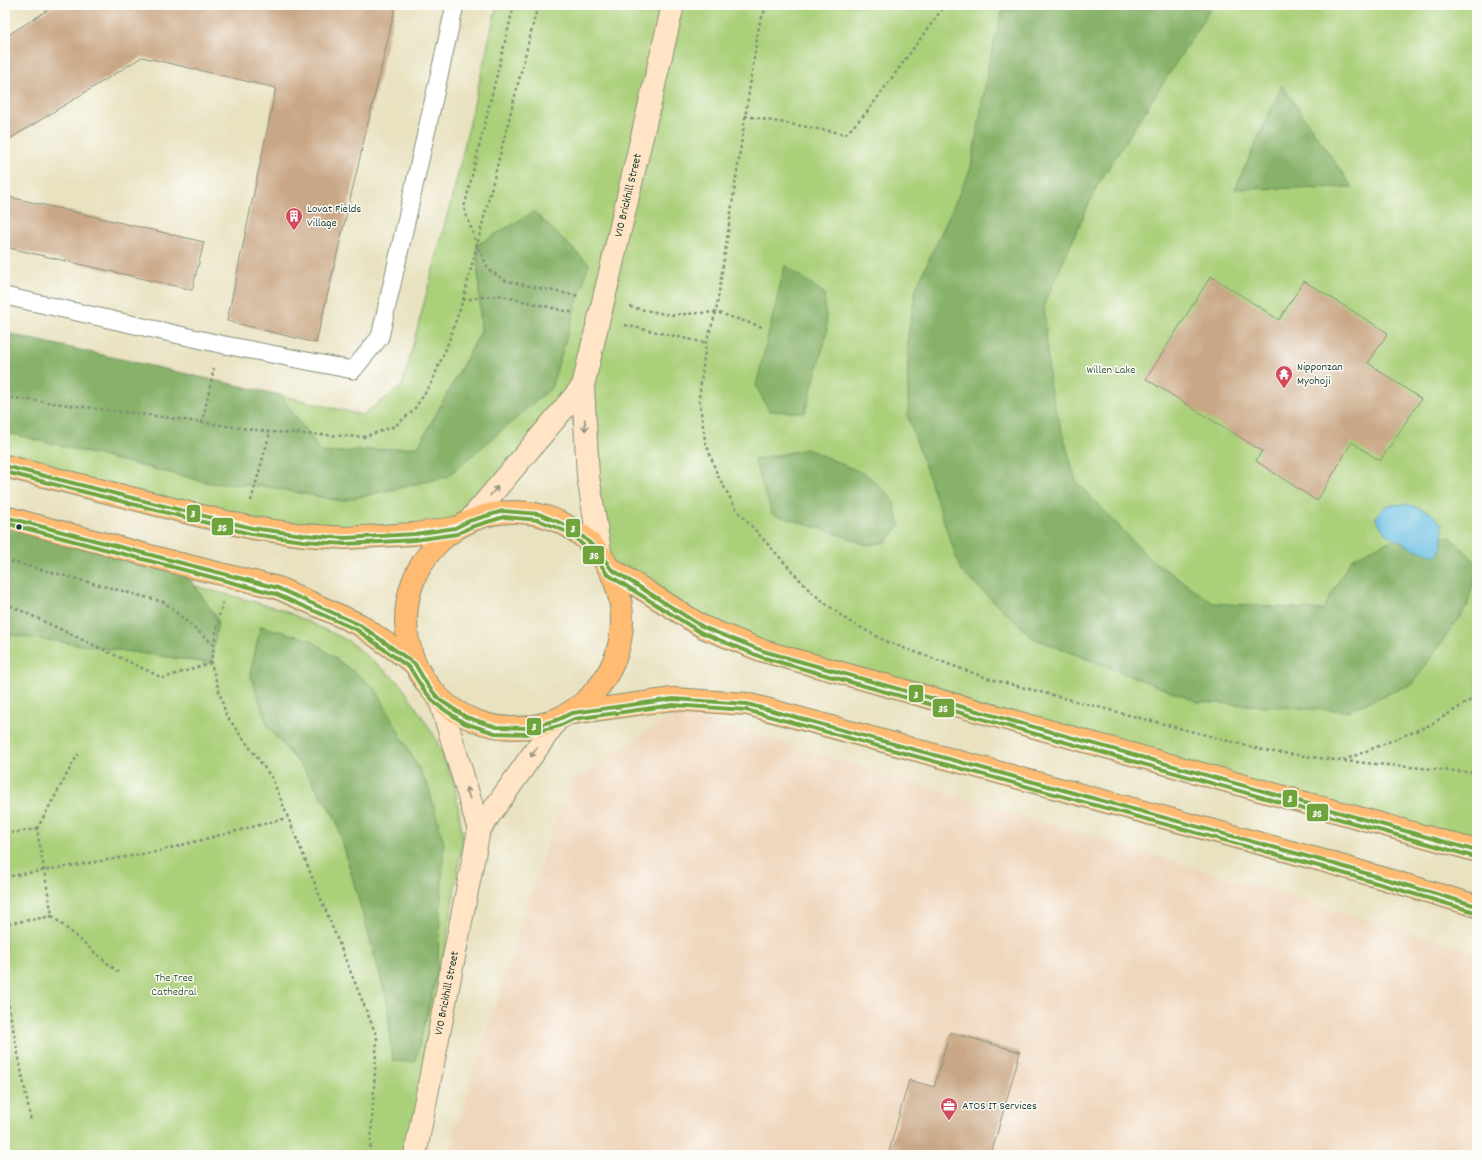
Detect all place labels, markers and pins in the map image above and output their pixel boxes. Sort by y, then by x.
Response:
place label: Lovat Fields Village [307,201,361,232]
building icon: Lovat Fields Village [284,206,304,231]
place label: Nipponzan Myohoji [1297,359,1343,390]
temple icon: Nipponzan Myohoji [1274,364,1294,389]
unlabelled marker [14,522,24,532]
office icon: ATOS IT Services [939,1096,959,1121]
place label: ATOS IT Services [962,1098,1037,1115]

